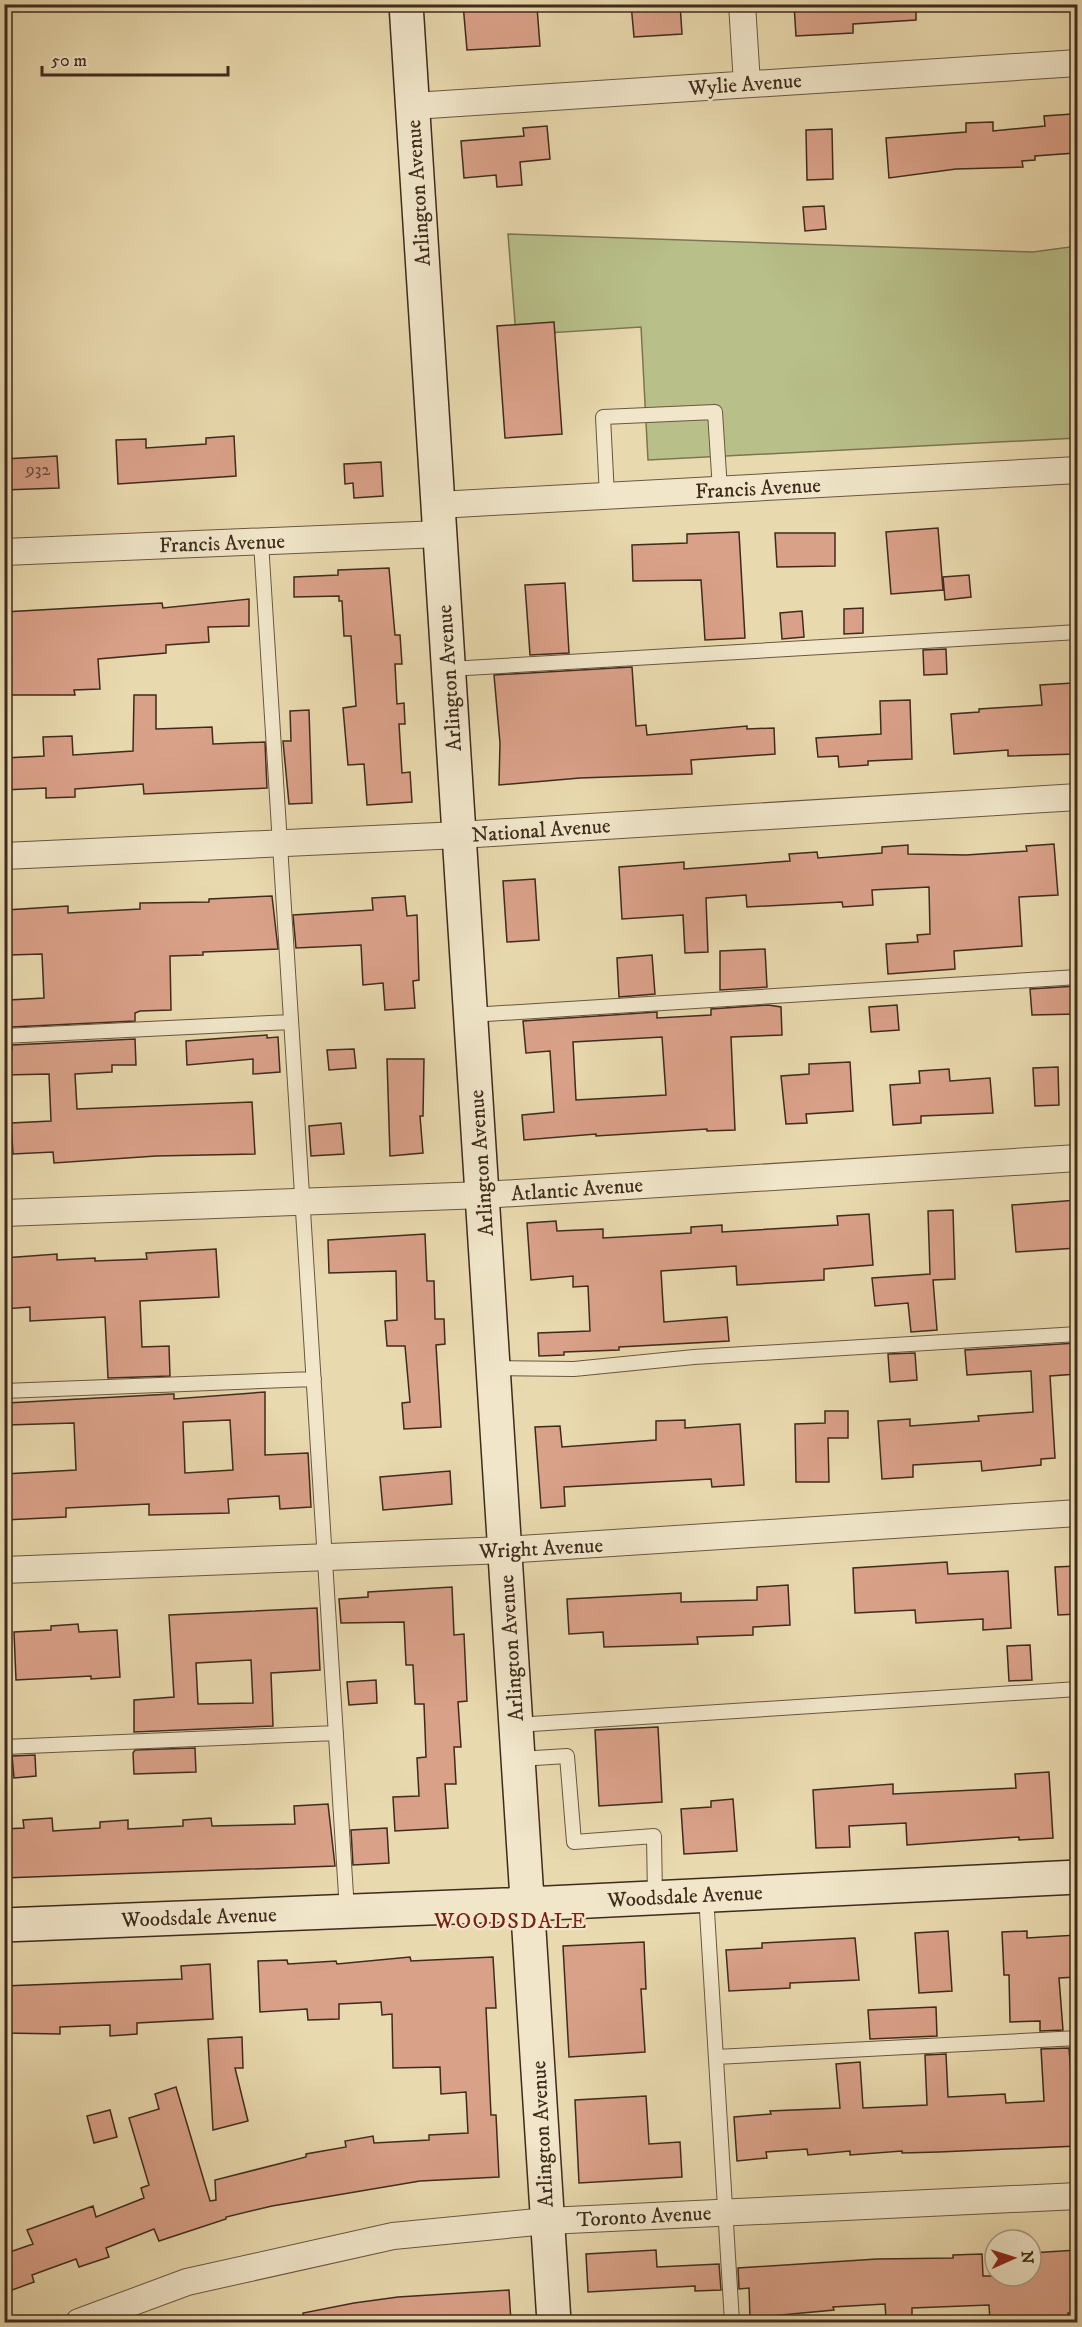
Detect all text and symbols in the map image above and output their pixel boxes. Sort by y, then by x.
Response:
scale bar [42,39,228,77]
text: 50 m [51,50,87,72]
street label: Wylie Avenue [686,68,803,102]
street label: Arlington Avenue [401,118,437,267]
house number: 932 [25,459,50,481]
street label: Francis Avenue [694,473,822,505]
street label: Francis Avenue [159,529,286,559]
street label: Arlington Avenue [432,603,468,752]
street label: National Avenue [471,813,612,849]
street label: Arlington Avenue [464,1088,500,1237]
street label: Atlantic Avenue [510,1172,644,1208]
street label: Wright Avenue [477,1533,604,1565]
street label: Arlington Avenue [494,1573,530,1722]
street label: Woodsdale Avenue [606,1880,764,1914]
street label: Woodsdale Avenue [120,1902,277,1934]
district label: WOODSDALE [433,1908,588,1935]
street label: Arlington Avenue [526,2060,560,2208]
street label: Toronto Avenue [576,2200,712,2234]
north arrow [983,2228,1043,2288]
text: N [1017,2250,1037,2264]

